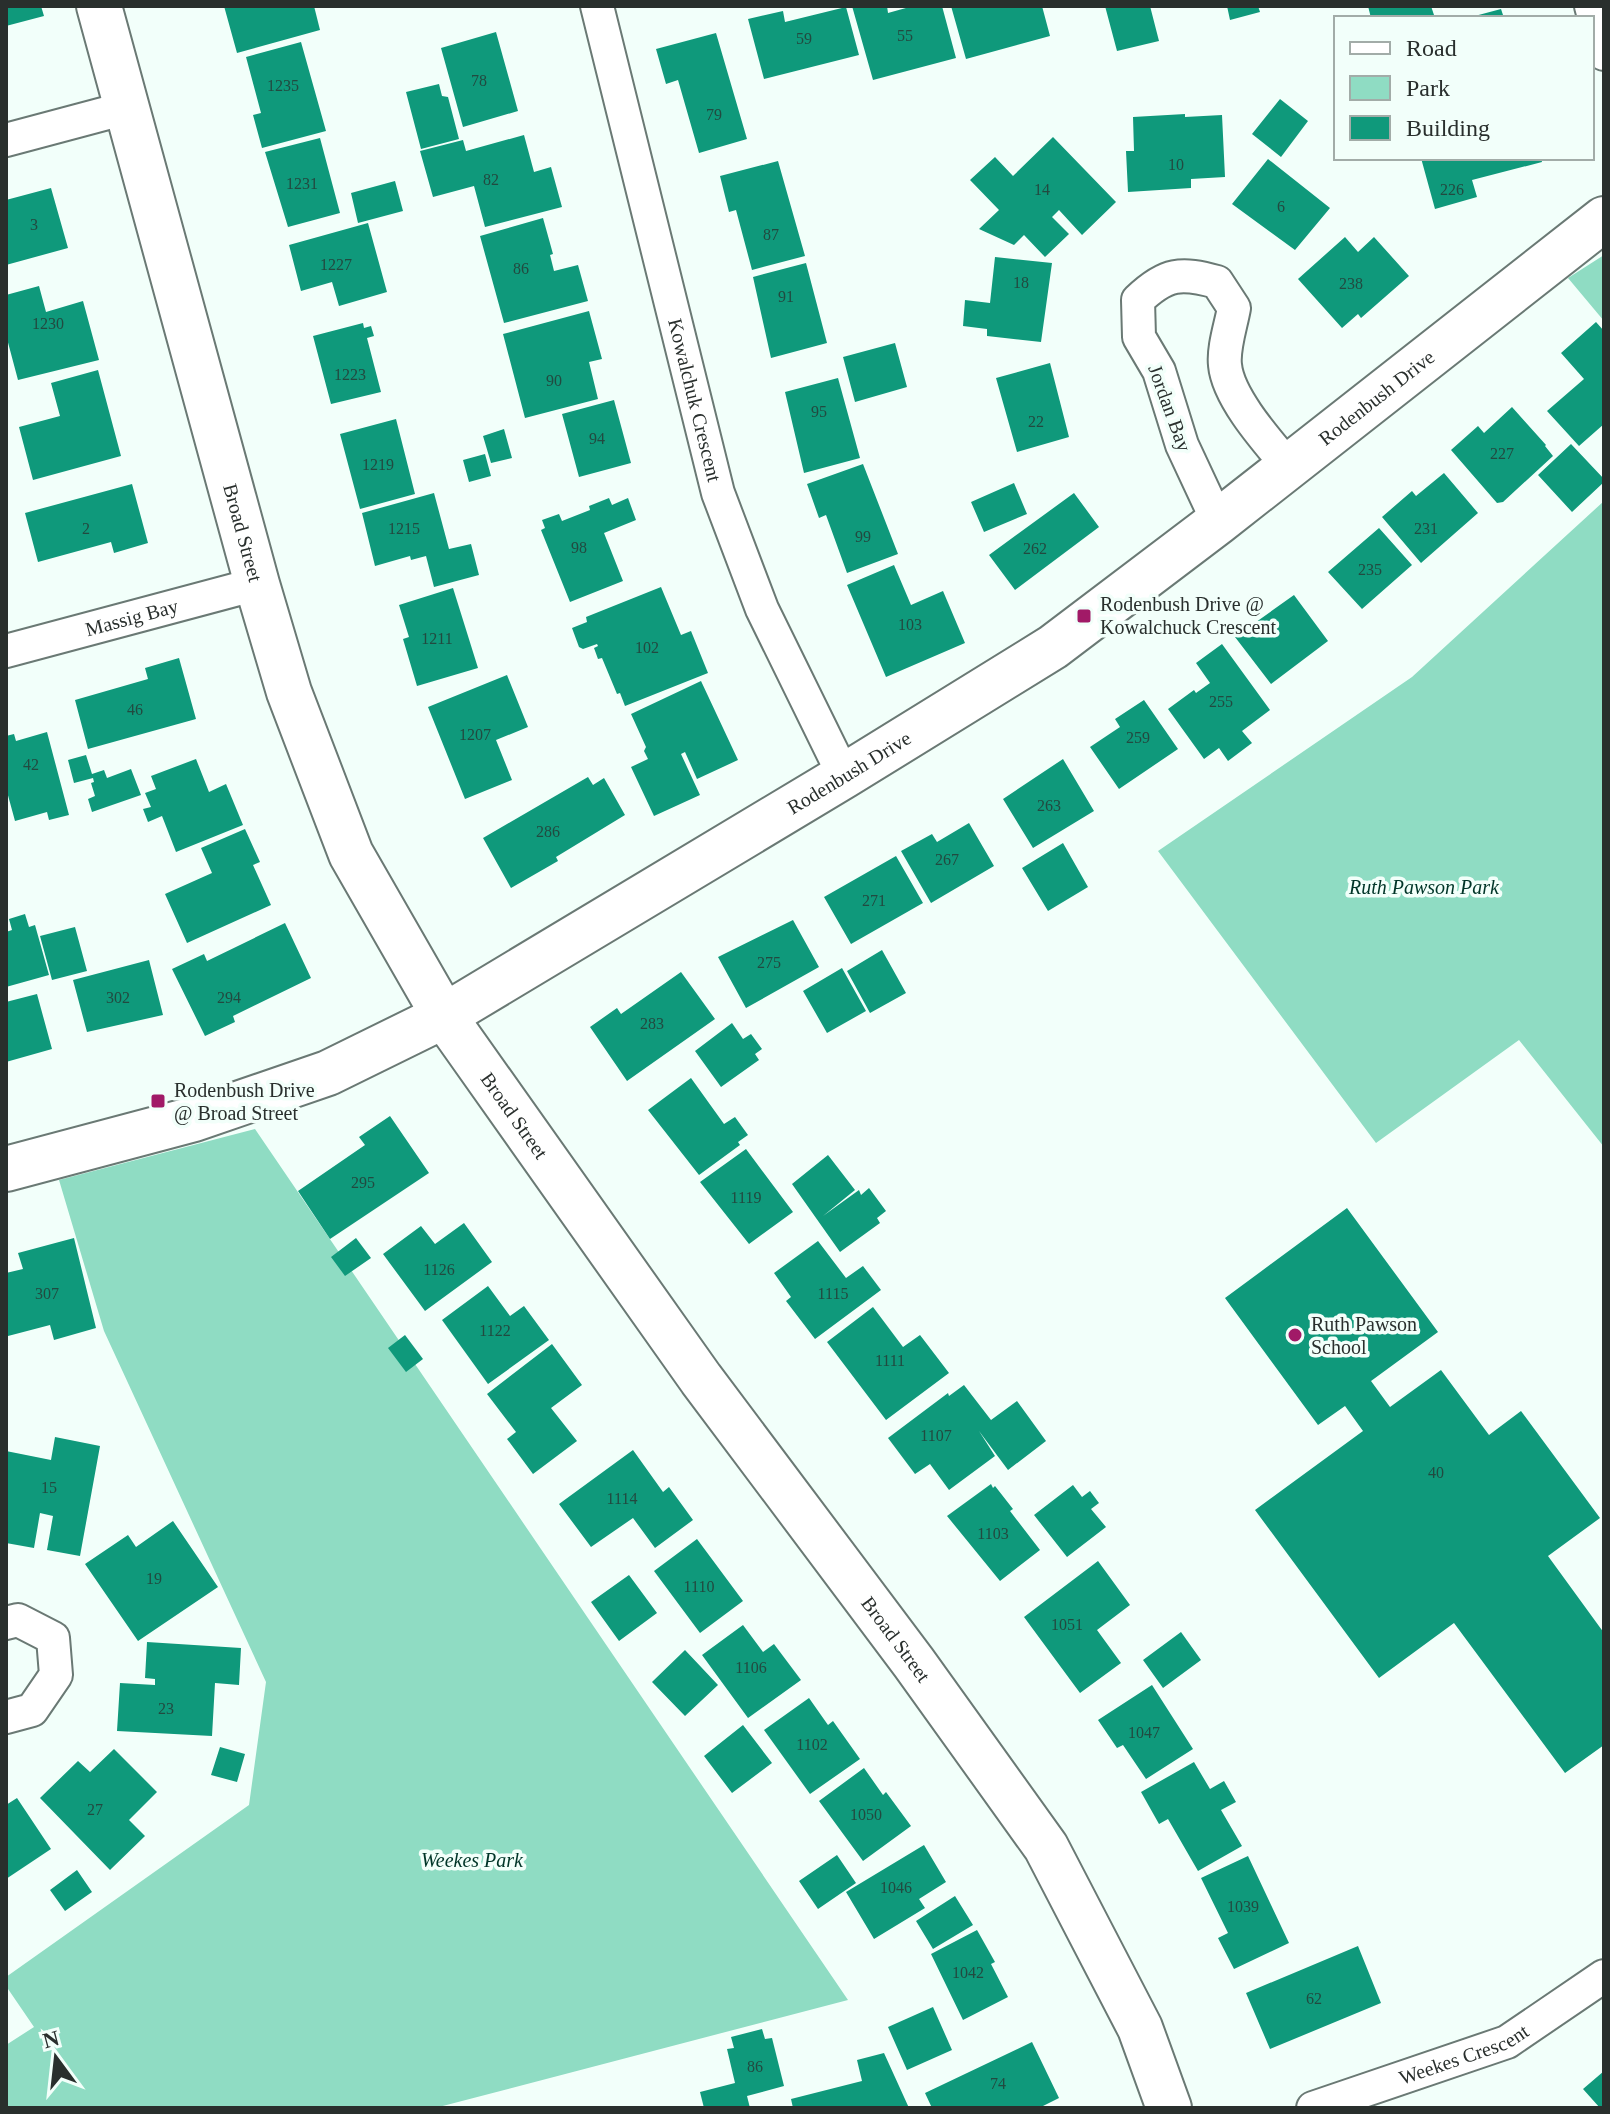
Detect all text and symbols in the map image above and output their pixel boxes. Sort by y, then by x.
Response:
legend [1334,16,1594,160]
house number: 55 [897,27,913,44]
house number: 59 [796,30,812,47]
text: Road [1406,35,1457,61]
house number: 78 [471,72,487,89]
text: Park [1406,75,1450,101]
house number: 1235 [267,77,299,94]
house number: 79 [706,106,722,123]
text: Building [1406,115,1490,141]
house number: 10 [1168,156,1184,173]
house number: 82 [483,171,499,188]
house number: 1231 [286,175,318,192]
house number: 14 [1034,181,1050,198]
house number: 226 [1440,181,1464,198]
house number: 6 [1277,198,1285,215]
house number: 3 [30,216,38,233]
house number: 87 [763,226,779,243]
house number: 1227 [320,256,352,273]
house number: 86 [513,260,529,277]
house number: 18 [1013,274,1029,291]
house number: 238 [1339,275,1363,292]
house number: 91 [778,288,794,305]
house number: 1230 [32,315,64,332]
street label: Kowalchuk Crescent [664,316,726,484]
street label: Rodenbush Drive [1314,345,1439,450]
street label: Jordan Bay [1143,362,1196,455]
house number: 1223 [334,366,366,383]
house number: 90 [546,372,562,389]
house number: 95 [811,403,827,420]
house number: 22 [1028,413,1044,430]
house number: 94 [589,430,605,447]
house number: 227 [1490,445,1514,462]
house number: 1219 [362,456,394,473]
street label: Broad Street [219,481,267,585]
house number: 2 [82,520,90,537]
house number: 1215 [388,520,420,537]
house number: 231 [1414,520,1438,537]
house number: 99 [855,528,871,545]
house number: 98 [571,539,587,556]
house number: 262 [1023,540,1047,557]
house number: 235 [1358,561,1382,578]
place label: Rodenbush Drive @ Kowalchuck Crescent [1100,593,1276,638]
street label: Massig Bay [83,595,181,640]
marker: Rodenbush Drive @ Kowalchuck Crescent [1075,607,1093,625]
house number: 103 [898,616,922,633]
house number: 1211 [421,630,453,647]
house number: 102 [635,639,659,656]
house number: 255 [1209,693,1233,710]
house number: 46 [127,701,143,718]
house number: 1207 [459,726,491,743]
street label: Rodenbush Drive [783,726,915,818]
house number: 259 [1126,729,1150,746]
house number: 42 [23,756,39,773]
house number: 263 [1037,797,1061,814]
house number: 286 [536,823,560,840]
house number: 267 [935,851,959,868]
park label: Ruth Pawson Park [1348,876,1500,898]
house number: 271 [862,892,886,909]
house number: 275 [757,954,781,971]
house number: 302 [106,989,130,1006]
house number: 294 [217,989,241,1006]
house number: 283 [640,1015,664,1032]
street label: Broad Street [476,1068,553,1163]
place label: Rodenbush Drive @ Broad Street [174,1079,315,1125]
marker: Rodenbush Drive @ Broad Street [149,1092,167,1110]
house number: 295 [351,1174,375,1191]
house number: 1119 [731,1189,761,1206]
house number: 1126 [423,1261,455,1278]
house number: 307 [35,1285,59,1302]
house number: 1115 [818,1285,848,1302]
place label: Ruth Pawson School [1311,1313,1417,1358]
house number: 1122 [479,1322,511,1339]
marker: Ruth Pawson School [1286,1326,1304,1344]
house number: 1111 [875,1352,905,1369]
house number: 1107 [920,1427,952,1444]
house number: 40 [1428,1464,1444,1481]
house number: 15 [41,1479,57,1496]
house number: 1114 [607,1490,637,1507]
house number: 1103 [977,1525,1009,1542]
house number: 19 [146,1570,162,1587]
house number: 1110 [684,1578,714,1595]
street label: Broad Street [857,1592,935,1686]
house number: 1051 [1051,1616,1083,1633]
house number: 1106 [735,1659,767,1676]
house number: 23 [158,1700,174,1717]
house number: 1047 [1128,1724,1160,1741]
house number: 1102 [796,1736,828,1753]
house number: 27 [87,1801,103,1818]
house number: 1050 [850,1806,882,1823]
park label: Weekes Park [421,1849,524,1871]
house number: 1046 [880,1879,912,1896]
house number: 1039 [1227,1898,1259,1915]
house number: 1042 [952,1964,984,1981]
house number: 62 [1306,1990,1322,2007]
north arrow [16,2018,96,2098]
street label: Weekes Crescent [1396,2019,1533,2089]
text: N [40,2025,62,2053]
house number: 86 [747,2058,763,2075]
house number: 74 [990,2075,1006,2092]

